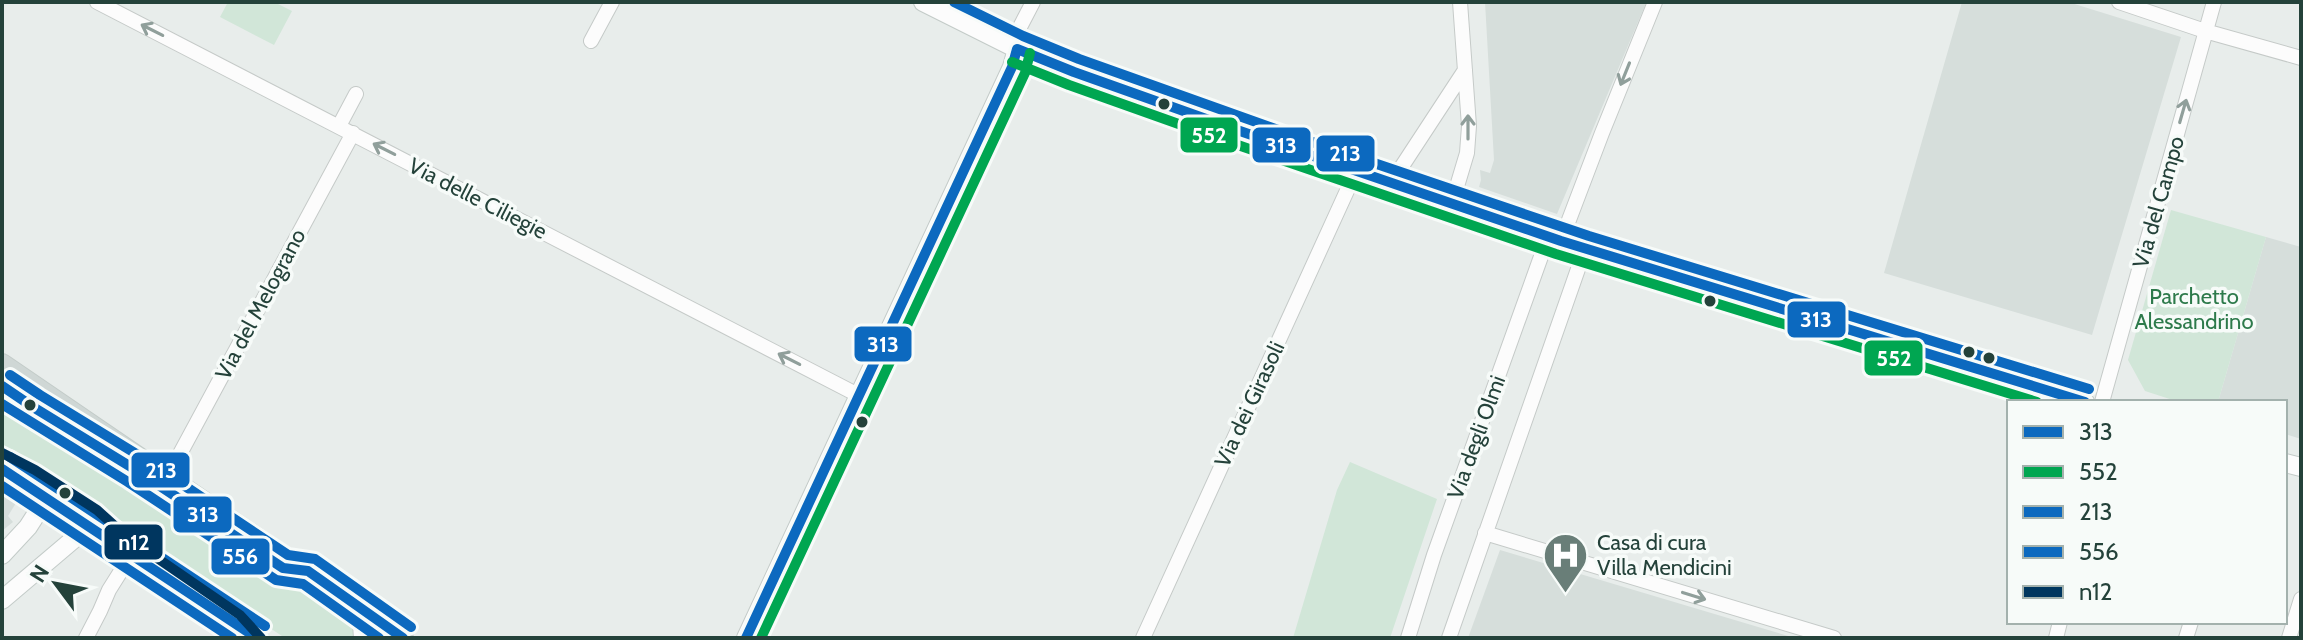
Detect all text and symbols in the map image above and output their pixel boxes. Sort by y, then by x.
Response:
one-way arrow [141,22,165,38]
one-way arrow [1617,61,1632,86]
unlabelled marker [1156,96,1172,112]
one-way arrow [2176,99,2191,125]
one-way arrow [1460,114,1476,141]
line badge: 552 [1179,116,1239,154]
text: 552 [1191,122,1227,149]
line badge: 313 [1251,126,1312,164]
text: 313 [1265,132,1297,159]
street label: Via del Campo [2127,133,2190,271]
line badge: 213 [1315,134,1376,173]
text: 213 [1329,140,1361,167]
one-way arrow [372,141,396,157]
street label: Via delle Ciliegie [404,152,552,245]
street label: Via del Melograno [209,224,312,384]
park label: Parchetto Alessandrino [2134,283,2254,335]
unlabelled marker [1702,293,1718,309]
line badge: 313 [1786,300,1847,339]
text: 313 [1800,306,1832,333]
line badge: 313 [853,325,913,363]
text: 313 [867,331,899,358]
street label: Via dei Girasoli [1209,337,1290,471]
line badge: 552 [1863,339,1924,377]
unlabelled marker [1961,344,1977,360]
text: 552 [1876,345,1912,372]
unlabelled marker [1981,350,1997,366]
one-way arrow [777,351,801,366]
street label: Via degli Olmi [1442,372,1511,503]
unlabelled marker [22,397,38,413]
legend [2007,400,2287,624]
unlabelled marker [854,414,870,430]
text: 313 [2079,417,2113,446]
line badge: 213 [130,451,191,489]
text: 213 [145,457,177,484]
text: 552 [2079,457,2118,486]
unlabelled marker [57,485,73,501]
line badge: 313 [172,495,233,534]
text: 213 [2079,497,2112,526]
text: 313 [187,501,219,528]
line badge: n12 [103,523,164,561]
text: n12 [118,529,150,556]
place label: Casa di cura Villa Mendicini [1597,529,1732,581]
hospital icon: Casa di cura Villa Mendicini [1542,531,1590,594]
line badge: 556 [210,537,271,576]
text: 556 [2079,537,2119,566]
text: 556 [222,543,258,570]
north arrow [16,544,96,624]
text: N [24,560,55,587]
text: n12 [2079,577,2112,606]
one-way arrow [1680,589,1706,604]

